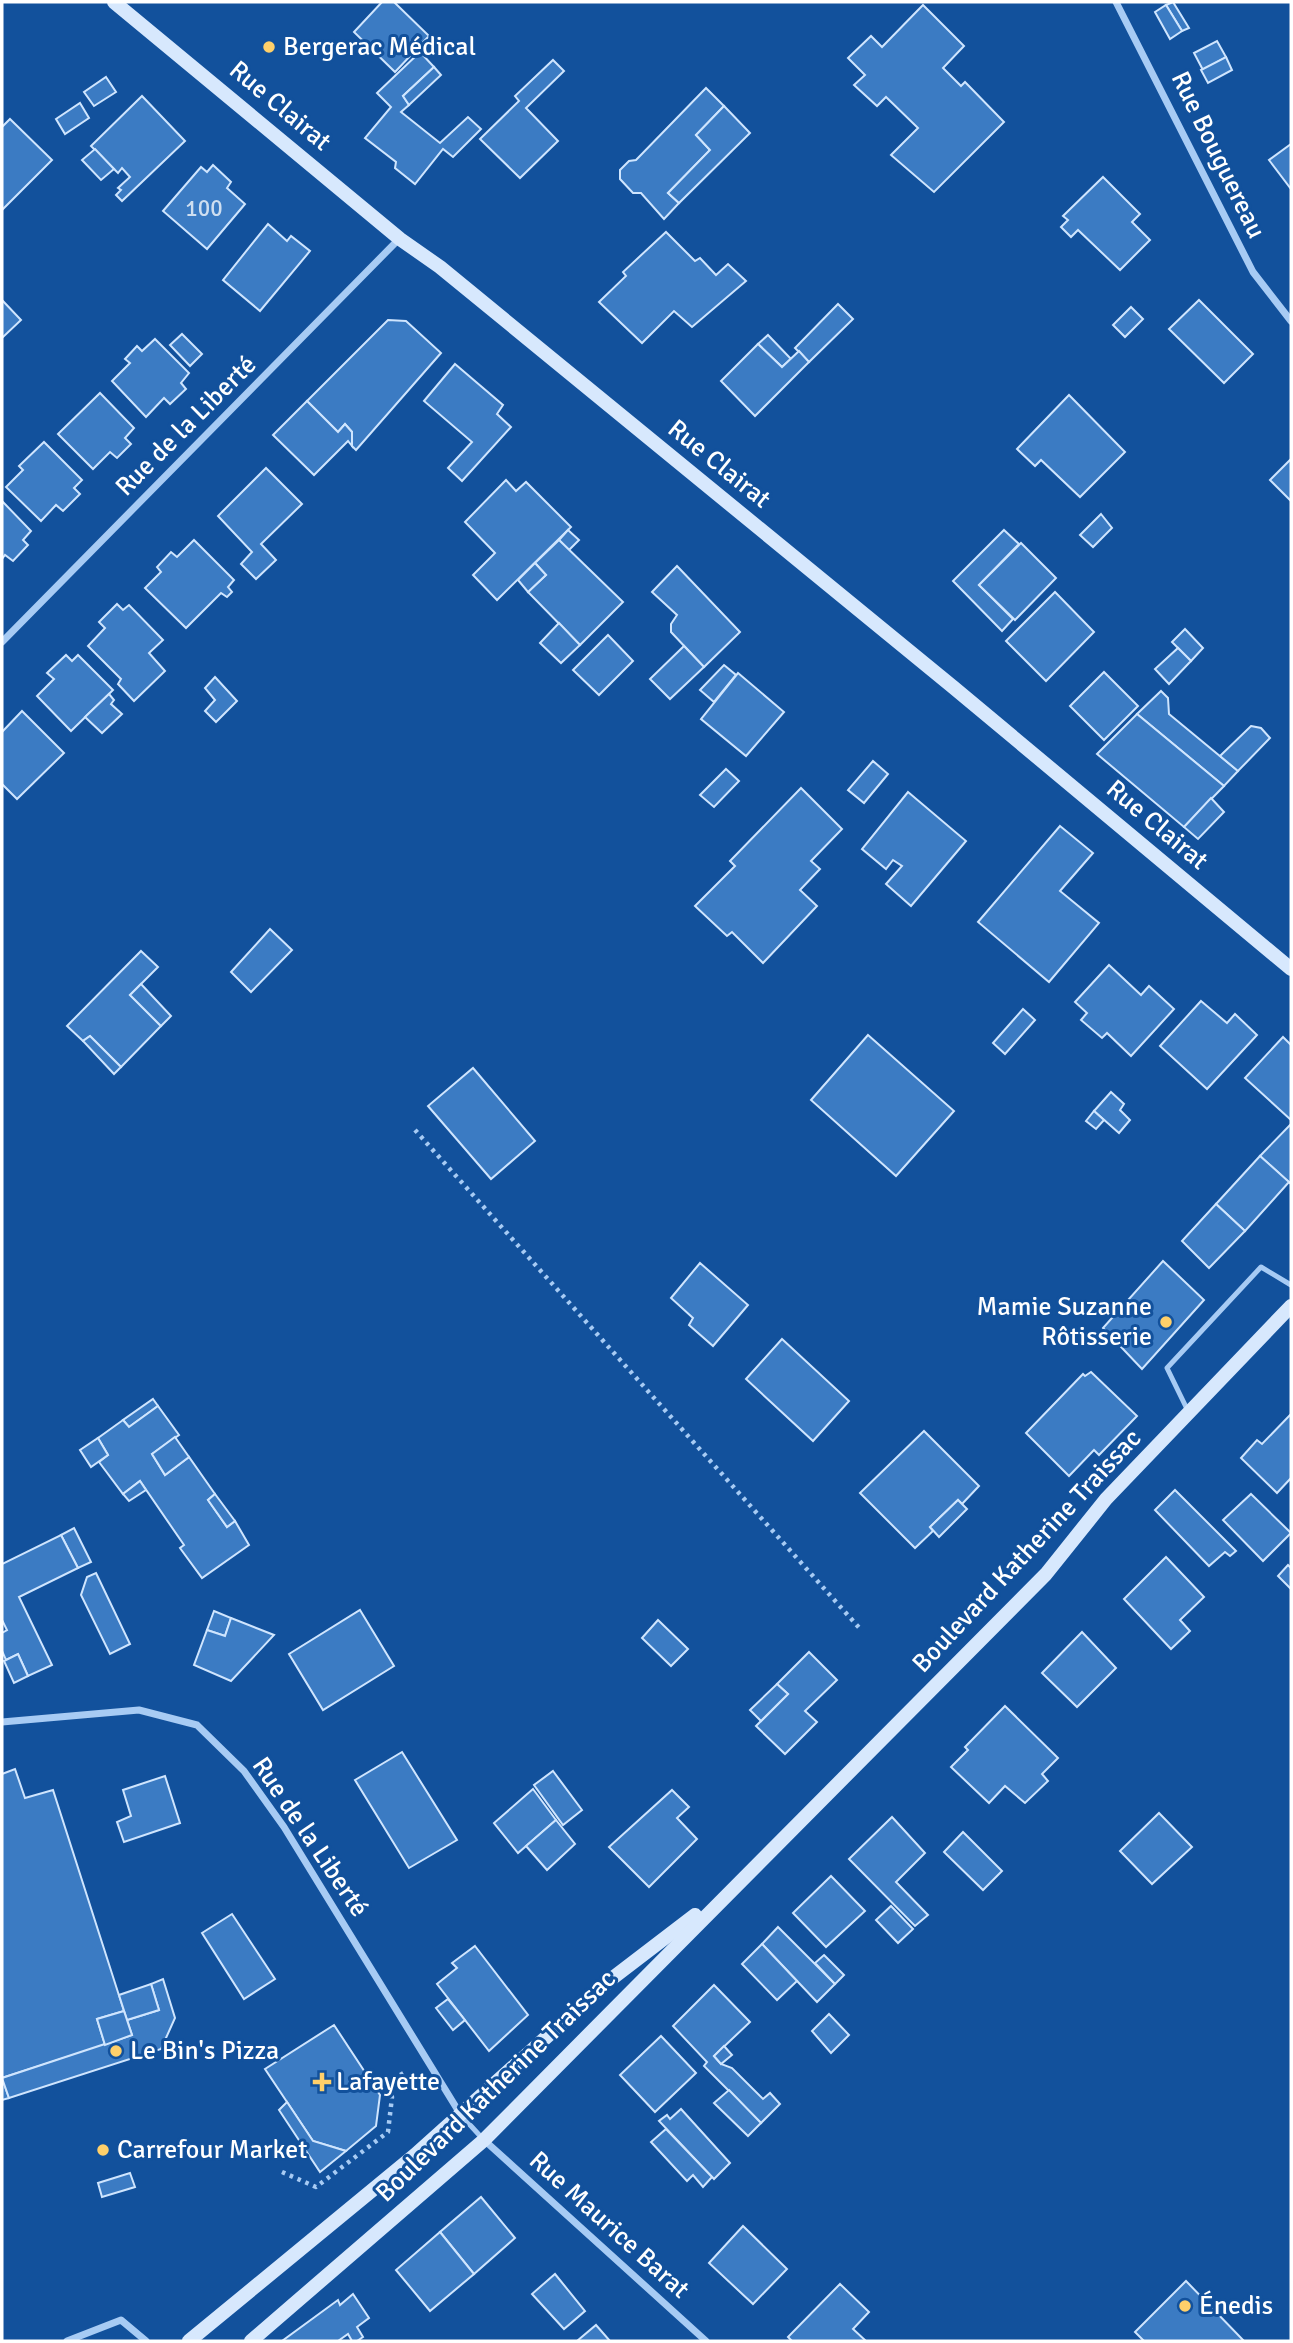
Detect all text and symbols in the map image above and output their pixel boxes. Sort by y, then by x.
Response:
place label: Bergerac Médical [283,31,476,63]
marker: Bergerac Médical [261,39,277,55]
street label: Rue Clairat [223,54,337,158]
street label: Rue Bouguereau [1164,66,1272,244]
house number: 100 [185,194,223,223]
street label: Rue de la Liberté [109,349,263,503]
street label: Rue Clairat [661,413,777,515]
street label: Rue Clairat [1100,773,1214,877]
place label: Mamie Suzanne Rôtisserie [976,1291,1152,1353]
marker: Mamie Suzanne Rôtisserie [1158,1314,1174,1330]
street label: Boulevard Katherine Traissac [906,1423,1148,1679]
street label: Rue de la Liberté [245,1751,375,1923]
street label: Boulevard Katherine Traissac [369,1963,623,2209]
place label: Le Bin's Pizza [130,2035,279,2067]
marker: Le Bin's Pizza [108,2043,124,2059]
place label: Lafayette [336,2066,440,2098]
marker: Lafayette [314,2074,330,2090]
place label: Carrefour Market [117,2134,307,2166]
marker: Carrefour Market [95,2142,111,2158]
street label: Rue Maurice Barat [522,2145,696,2305]
place label: Énedis [1199,2290,1273,2322]
marker: Énedis [1177,2298,1193,2314]

